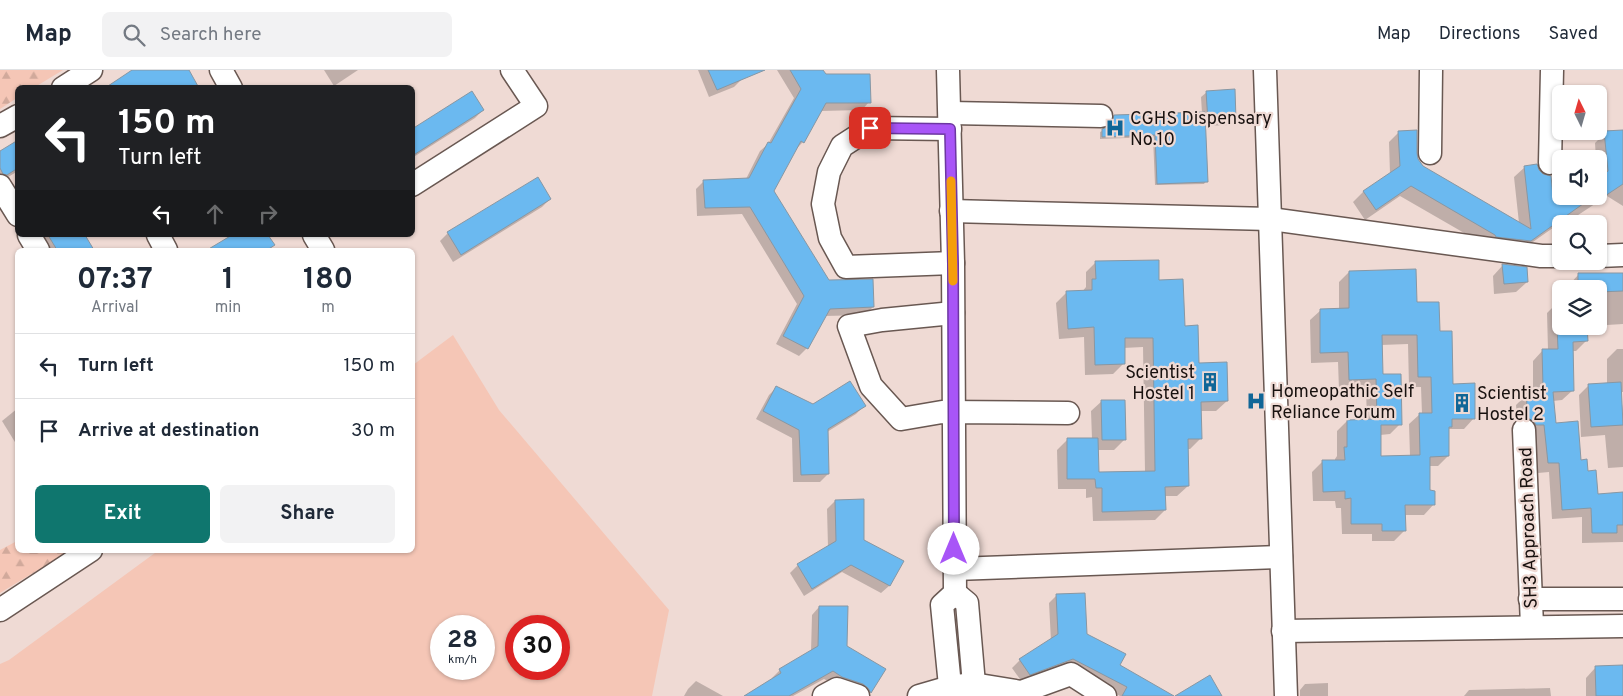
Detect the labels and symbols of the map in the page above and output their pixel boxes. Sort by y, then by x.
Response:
north arrow [1552,85,1608,140]
pin [849,107,891,149]
place label: CGHS Dispensary No.10 [1130,108,1272,152]
hospital icon: CGHS Dispensary No.10 [1104,117,1126,139]
place label: Scientist Hostel 1 [1125,362,1195,406]
building icon: Scientist Hostel 1 [1199,371,1221,393]
place label: Homeopathic Self Reliance Forum [1271,381,1414,425]
place label: Scientist Hostel 2 [1477,383,1547,427]
hospital icon: Homeopathic Self Reliance Forum [1245,390,1267,412]
building icon: Scientist Hostel 2 [1451,392,1473,414]
street label: SH3 Approach Road [1515,447,1544,609]
position arrow [927,522,979,574]
speed limit sign: 30 [505,615,570,680]

